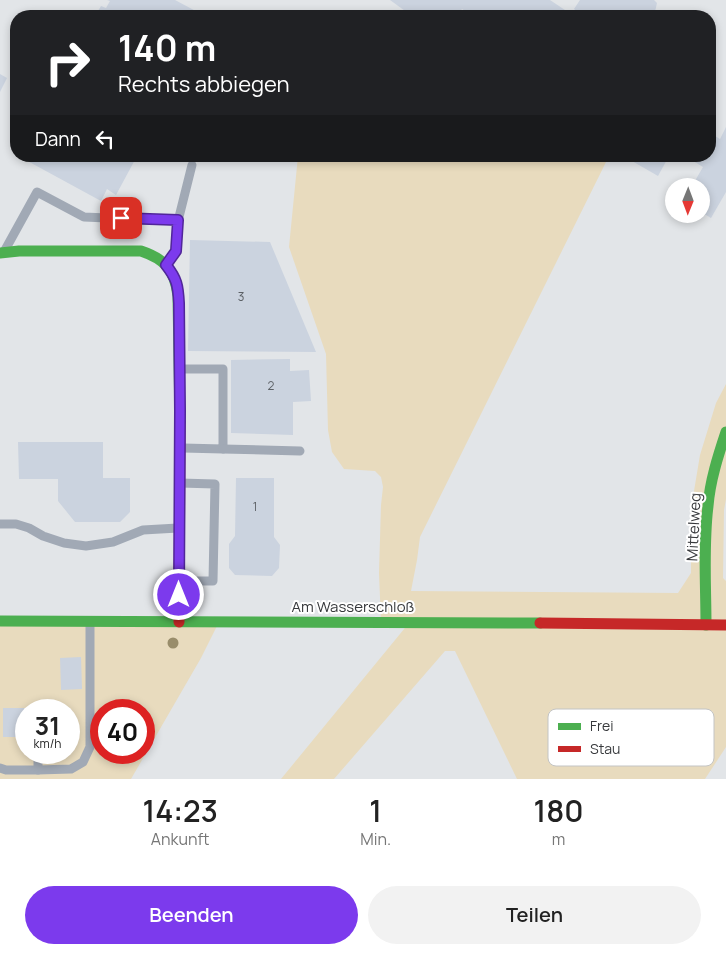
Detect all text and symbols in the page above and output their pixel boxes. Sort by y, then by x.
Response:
text: 140 m [118,24,216,72]
icon: right [35,30,100,95]
text: Rechts abbiegen [118,69,290,99]
icon: left [91,125,119,153]
text: Dann [35,126,81,152]
north arrow [665,178,710,222]
map controls [665,178,710,223]
pin [100,197,142,239]
icon: arrive [107,204,135,232]
house number: 3 [238,288,244,305]
house number: 2 [268,377,275,394]
street label: Mittelweg [681,492,706,562]
house number: 1 [253,498,257,515]
position arrow [152,568,204,620]
street label: Am Wasserschloß [292,596,415,617]
speed limit sign: 40 [90,699,155,764]
text: 31 [35,708,60,743]
legend [548,709,714,766]
text: Frei [590,716,613,735]
text: km/h [34,735,61,752]
text: Stau [590,739,620,758]
text: 14:23 [142,790,218,831]
text: 1 [369,790,382,831]
text: 180 [534,790,583,831]
text: Ankunft [151,828,209,850]
text: Min. [360,828,391,850]
text: m [552,828,565,850]
button: Beenden [25,886,358,944]
button: Teilen [368,886,701,944]

